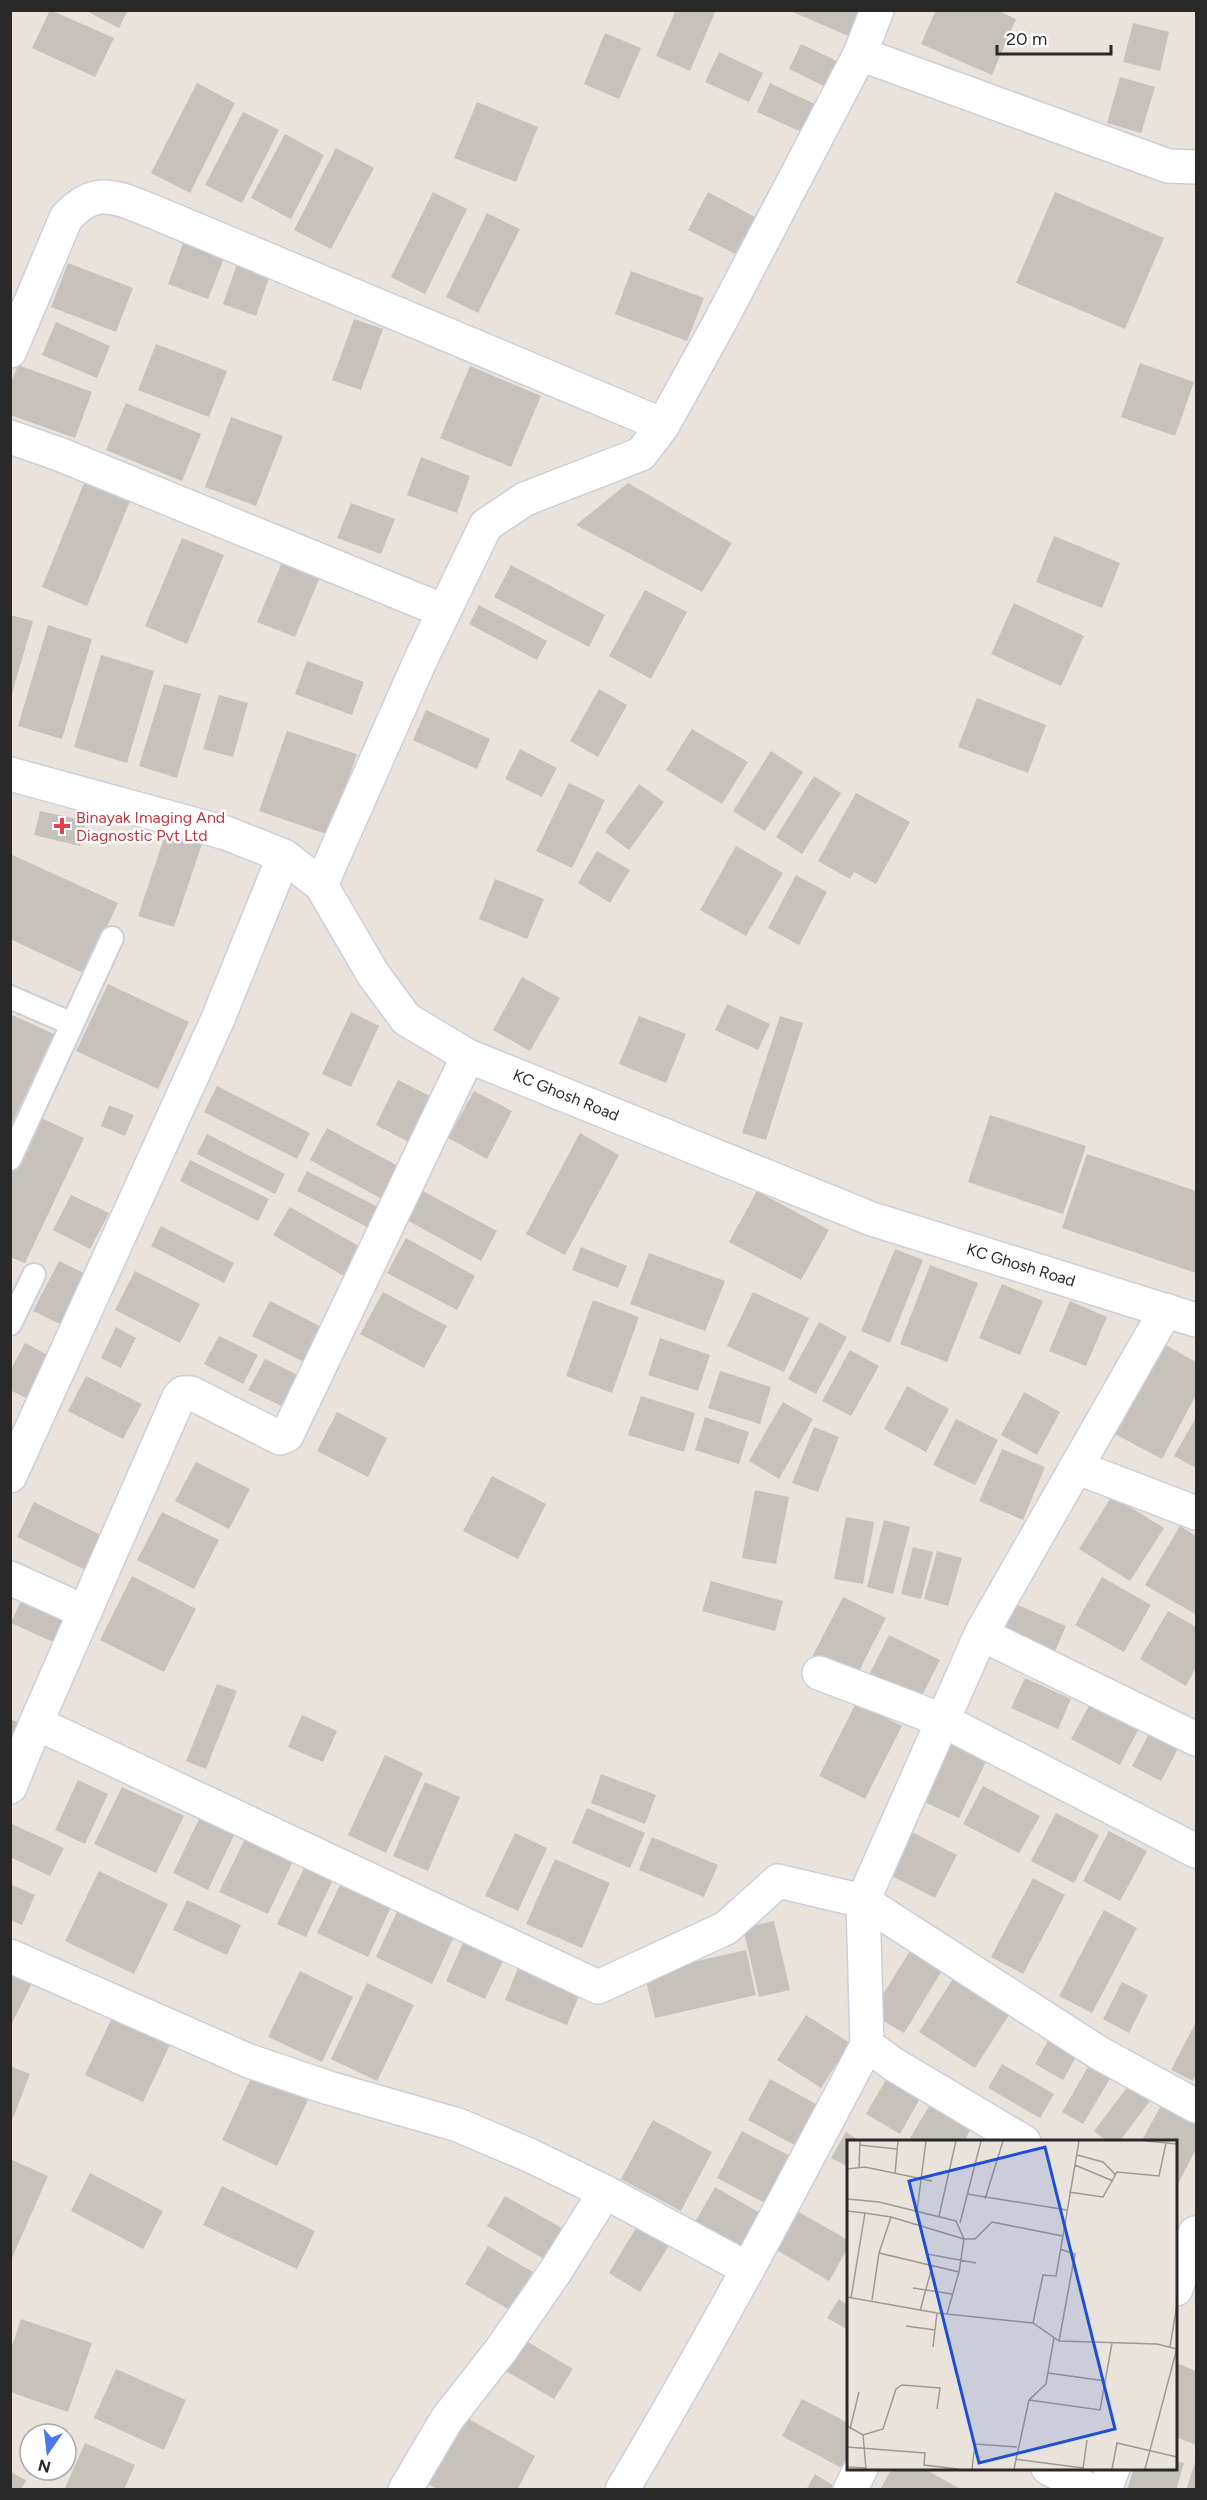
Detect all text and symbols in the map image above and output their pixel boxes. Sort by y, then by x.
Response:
scale bar [997,18,1111,56]
text: 20 m [1006,28,1047,50]
place label: Binayak Imaging And Diagnostic Pvt Ltd [76,808,225,845]
marker: Binayak Imaging And Diagnostic Pvt Ltd [53,817,71,835]
street label: KC Ghosh Road [510,1065,622,1125]
street label: KC Ghosh Road [964,1239,1078,1291]
inset map [847,2140,1177,2470]
north arrow [18,2422,78,2482]
text: N [36,2455,53,2477]

